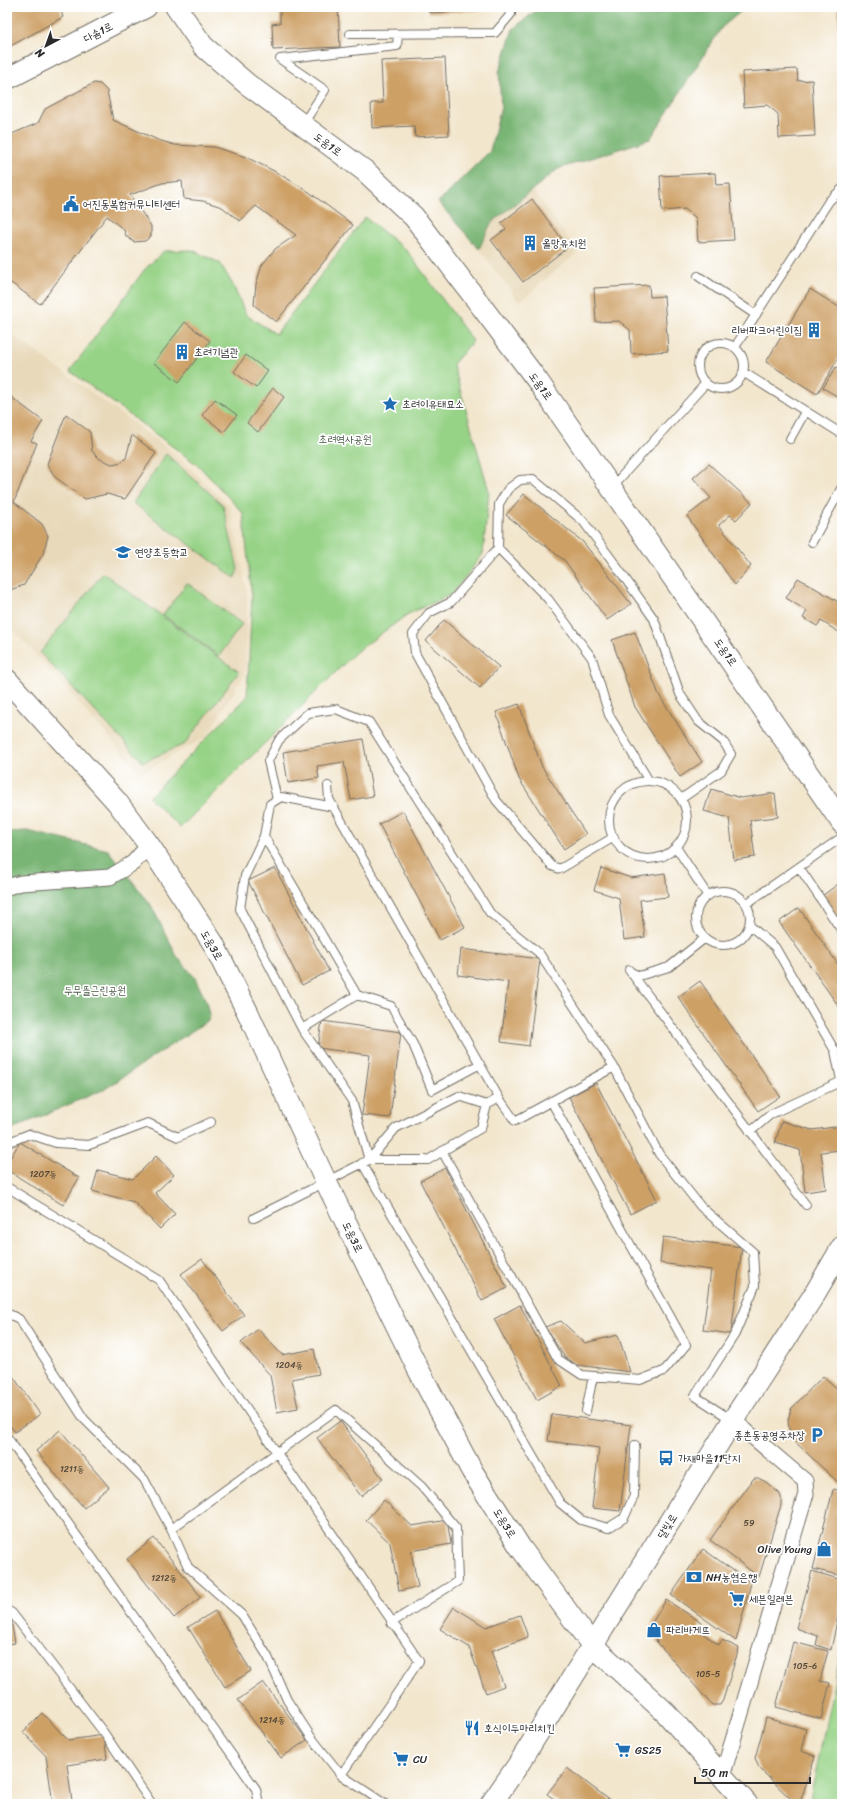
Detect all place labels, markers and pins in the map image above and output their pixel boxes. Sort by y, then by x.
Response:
public building icon: 어진동복합커뮤니티센터 [62,195,80,213]
place label: 어진동복합커뮤니티센터 [83,195,180,214]
building icon: 올망유치원 [521,234,539,252]
place label: 올망유치원 [542,234,586,253]
place label: 리버파크어린이집 [731,321,802,340]
building icon: 리버파크어린이집 [805,321,823,339]
building icon: 초려기념관 [173,343,191,361]
place label: 초려기념관 [194,343,238,362]
place icon: 초려이유태묘소 [381,395,399,413]
place label: 초려이유태묘소 [402,395,464,414]
school or university icon: 연양초등학교 [114,543,132,561]
place label: 연양초등학교 [135,543,188,562]
place label: 종촌동공영주차장 [734,1426,805,1445]
parking icon: 종촌동공영주차장 [808,1426,826,1444]
bus stop icon: 가재마을11단지 [657,1449,675,1467]
place label: 가재마을11단지 [678,1449,741,1468]
place label: Olive Young [757,1540,812,1559]
shop icon: Olive Young [815,1540,833,1558]
bank icon: NH농협은행 [685,1568,703,1586]
place label: NH농협은행 [706,1568,757,1587]
supermarket icon: 세븐일레븐 [728,1590,746,1608]
place label: 세븐일레븐 [749,1590,793,1609]
shop icon: 파리바게뜨 [645,1621,663,1639]
place label: 파리바게뜨 [666,1621,710,1640]
restaurant icon: 호식이두마리치킨 [463,1719,481,1737]
place label: 호식이두마리치킨 [484,1719,555,1738]
supermarket icon: GS25 [614,1741,632,1759]
place label: GS25 [635,1741,662,1760]
supermarket icon: CU [392,1750,410,1768]
place label: CU [413,1750,428,1769]

